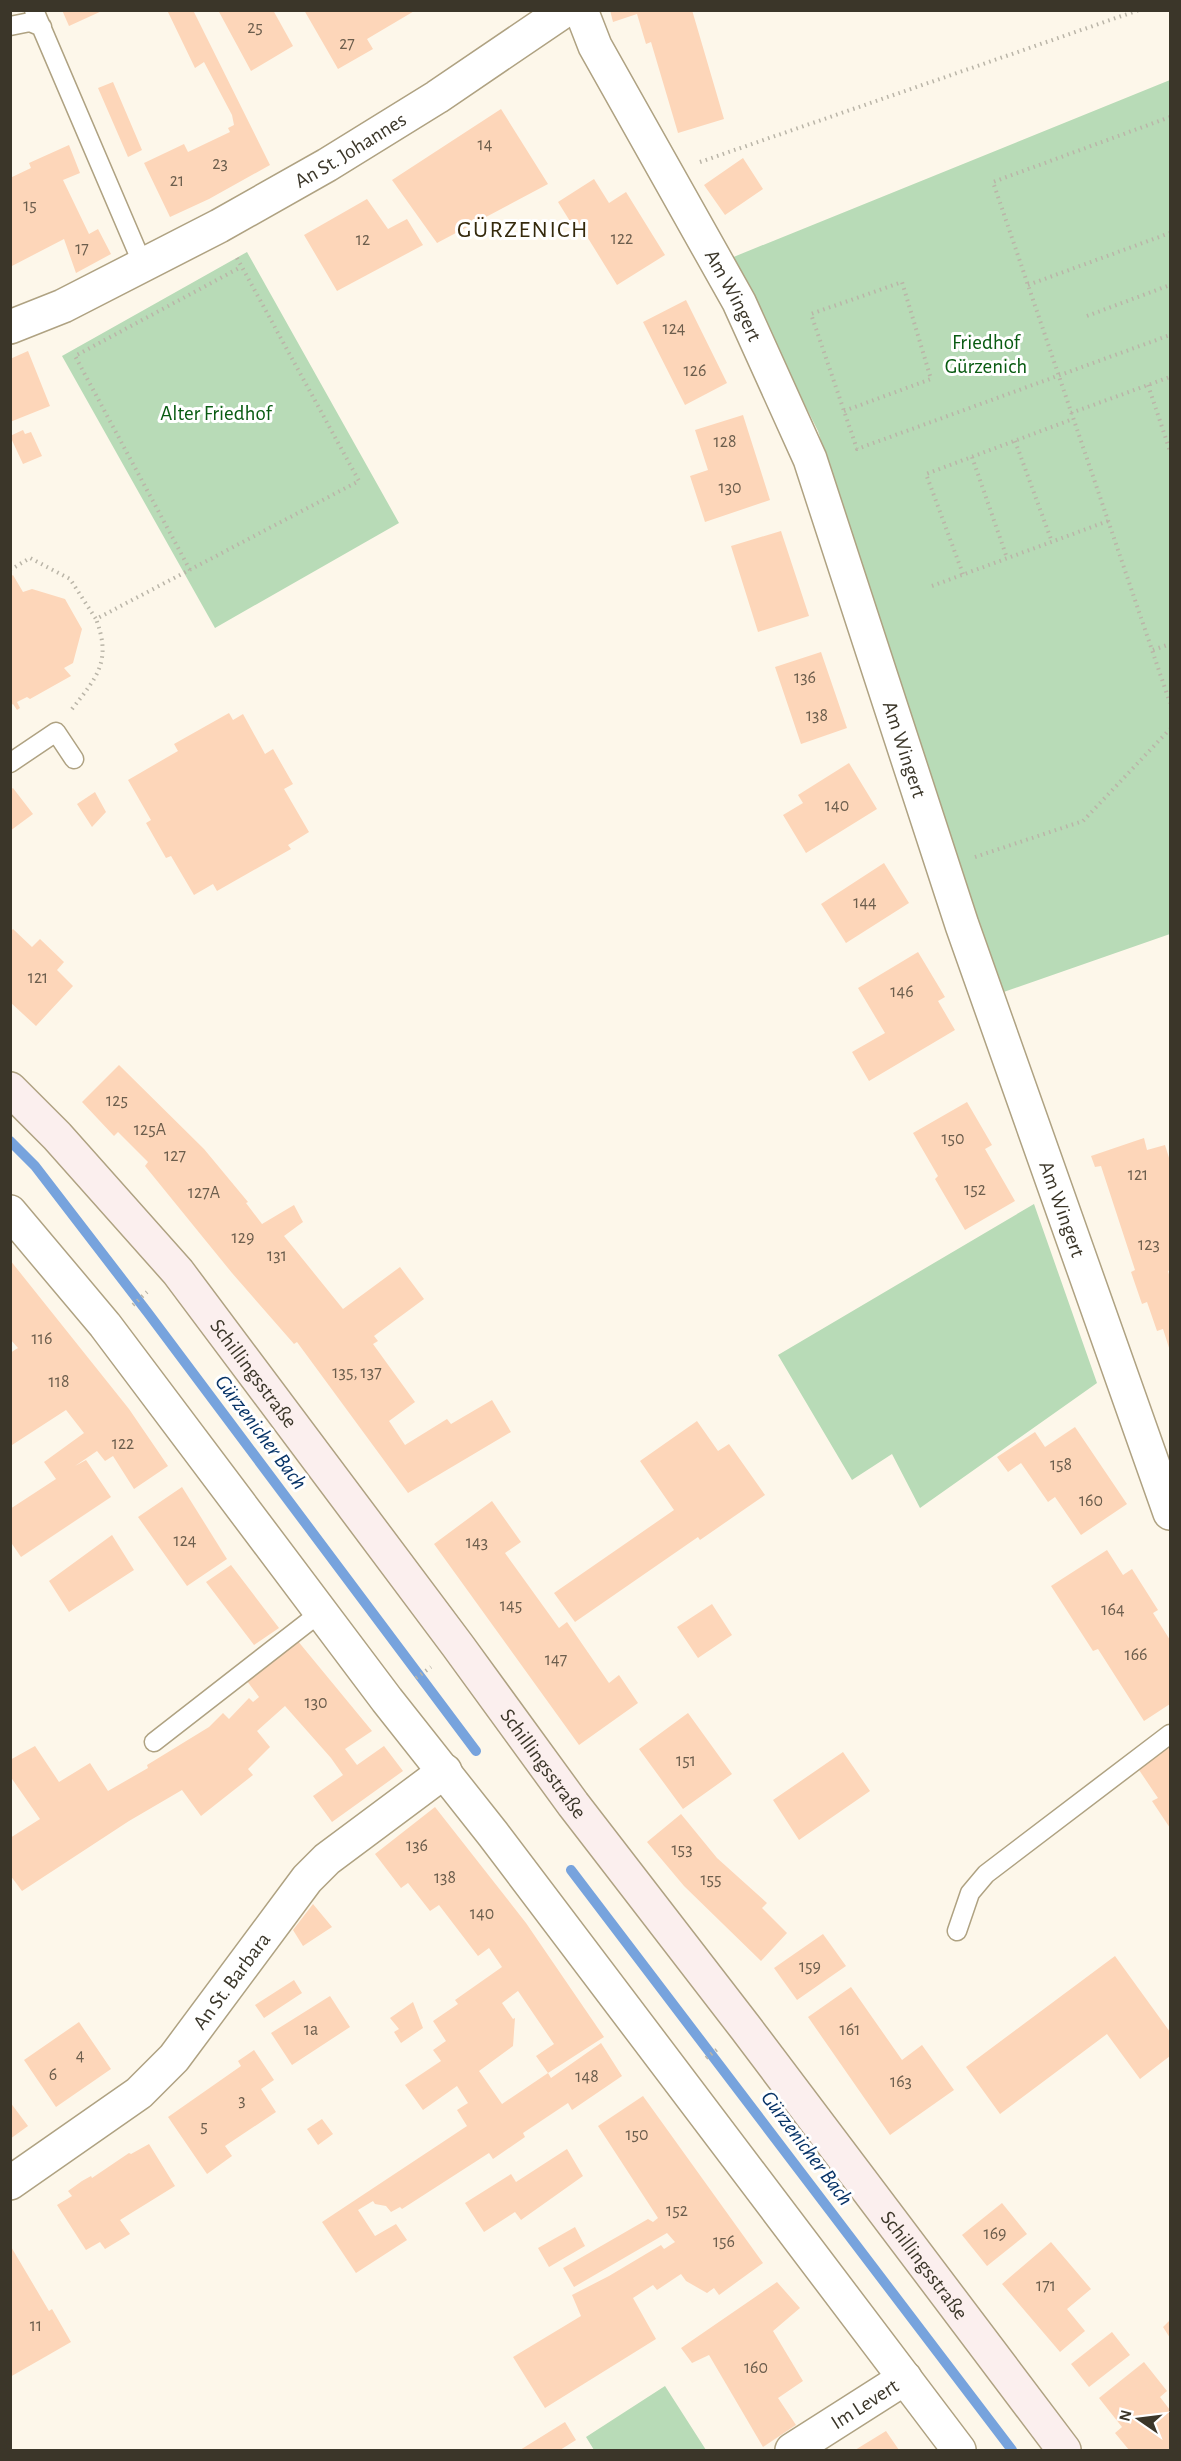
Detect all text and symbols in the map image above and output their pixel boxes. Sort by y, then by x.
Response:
house number: 25 [247,19,263,37]
house number: 27 [339,35,355,53]
street label: An St. Johannes [291,108,410,192]
house number: 14 [478,136,493,154]
house number: 23 [212,155,228,173]
house number: 21 [170,172,184,190]
house number: 15 [23,197,37,215]
district label: GÜRZENICH [457,217,589,242]
house number: 122 [611,230,633,248]
house number: 12 [356,231,370,249]
house number: 17 [75,240,89,258]
street label: Am Wingert [701,246,766,345]
house number: 124 [662,320,686,338]
park label: Friedhof Gürzenich [945,332,1027,377]
house number: 126 [684,362,706,380]
park label: Alter Friedhof [160,403,273,424]
house number: 128 [714,433,736,451]
house number: 130 [718,479,742,497]
house number: 136 [794,669,816,687]
street label: Am Wingert [879,698,930,801]
house number: 138 [806,707,828,725]
house number: 140 [825,797,849,815]
house number: 144 [853,894,877,912]
house number: 121 [28,969,48,987]
house number: 146 [890,983,914,1001]
house number: 125 [106,1092,128,1110]
house number: 125A [134,1121,167,1139]
house number: 150 [941,1130,965,1148]
house number: 127 [164,1147,186,1165]
street label: Am Wingert [1036,1158,1089,1260]
house number: 121 [1128,1166,1148,1184]
house number: 152 [964,1181,986,1199]
house number: 127A [188,1184,221,1202]
house number: 129 [232,1229,254,1247]
house number: 123 [1138,1236,1160,1254]
house number: 131 [267,1247,287,1265]
street label: Schillingsstraße [206,1315,301,1432]
house number: 116 [32,1330,52,1348]
house number: 135, 137 [332,1364,382,1382]
water label: Gürzenicher Bach [211,1371,311,1493]
house number: 118 [49,1373,69,1391]
house number: 122 [112,1435,134,1453]
house number: 158 [1050,1456,1072,1474]
house number: 160 [1079,1492,1103,1510]
house number: 124 [173,1532,197,1550]
house number: 143 [466,1534,488,1552]
house number: 145 [500,1597,522,1615]
house number: 164 [1101,1601,1125,1619]
house number: 166 [1124,1646,1148,1664]
house number: 147 [545,1651,567,1669]
house number: 130 [304,1694,328,1712]
street label: Schillingsstraße [497,1705,590,1822]
house number: 151 [676,1752,696,1770]
house number: 136 [406,1837,428,1855]
house number: 153 [671,1841,693,1859]
house number: 138 [434,1869,456,1887]
house number: 155 [700,1871,722,1889]
house number: 140 [470,1905,494,1923]
street label: An St. Barbara [189,1928,274,2033]
house number: 159 [799,1958,821,1976]
house number: 1a [304,2021,318,2039]
house number: 161 [840,2021,860,2039]
house number: 4 [76,2047,85,2065]
house number: 6 [49,2066,57,2084]
house number: 148 [575,2068,599,2086]
house number: 163 [890,2073,912,2091]
water label: Gürzenicher Bach [757,2087,857,2209]
house number: 3 [238,2092,246,2110]
house number: 5 [200,2118,208,2136]
house number: 150 [625,2126,649,2144]
house number: 152 [666,2202,688,2220]
street label: Schillingsstraße [877,2207,972,2323]
house number: 169 [983,2225,1007,2243]
house number: 156 [713,2233,735,2251]
house number: 171 [1036,2277,1056,2295]
house number: 11 [30,2317,42,2335]
house number: 160 [744,2359,768,2377]
street label: Im Levert [827,2374,902,2433]
north arrow [1109,2389,1169,2449]
text: N [1116,2408,1135,2423]

